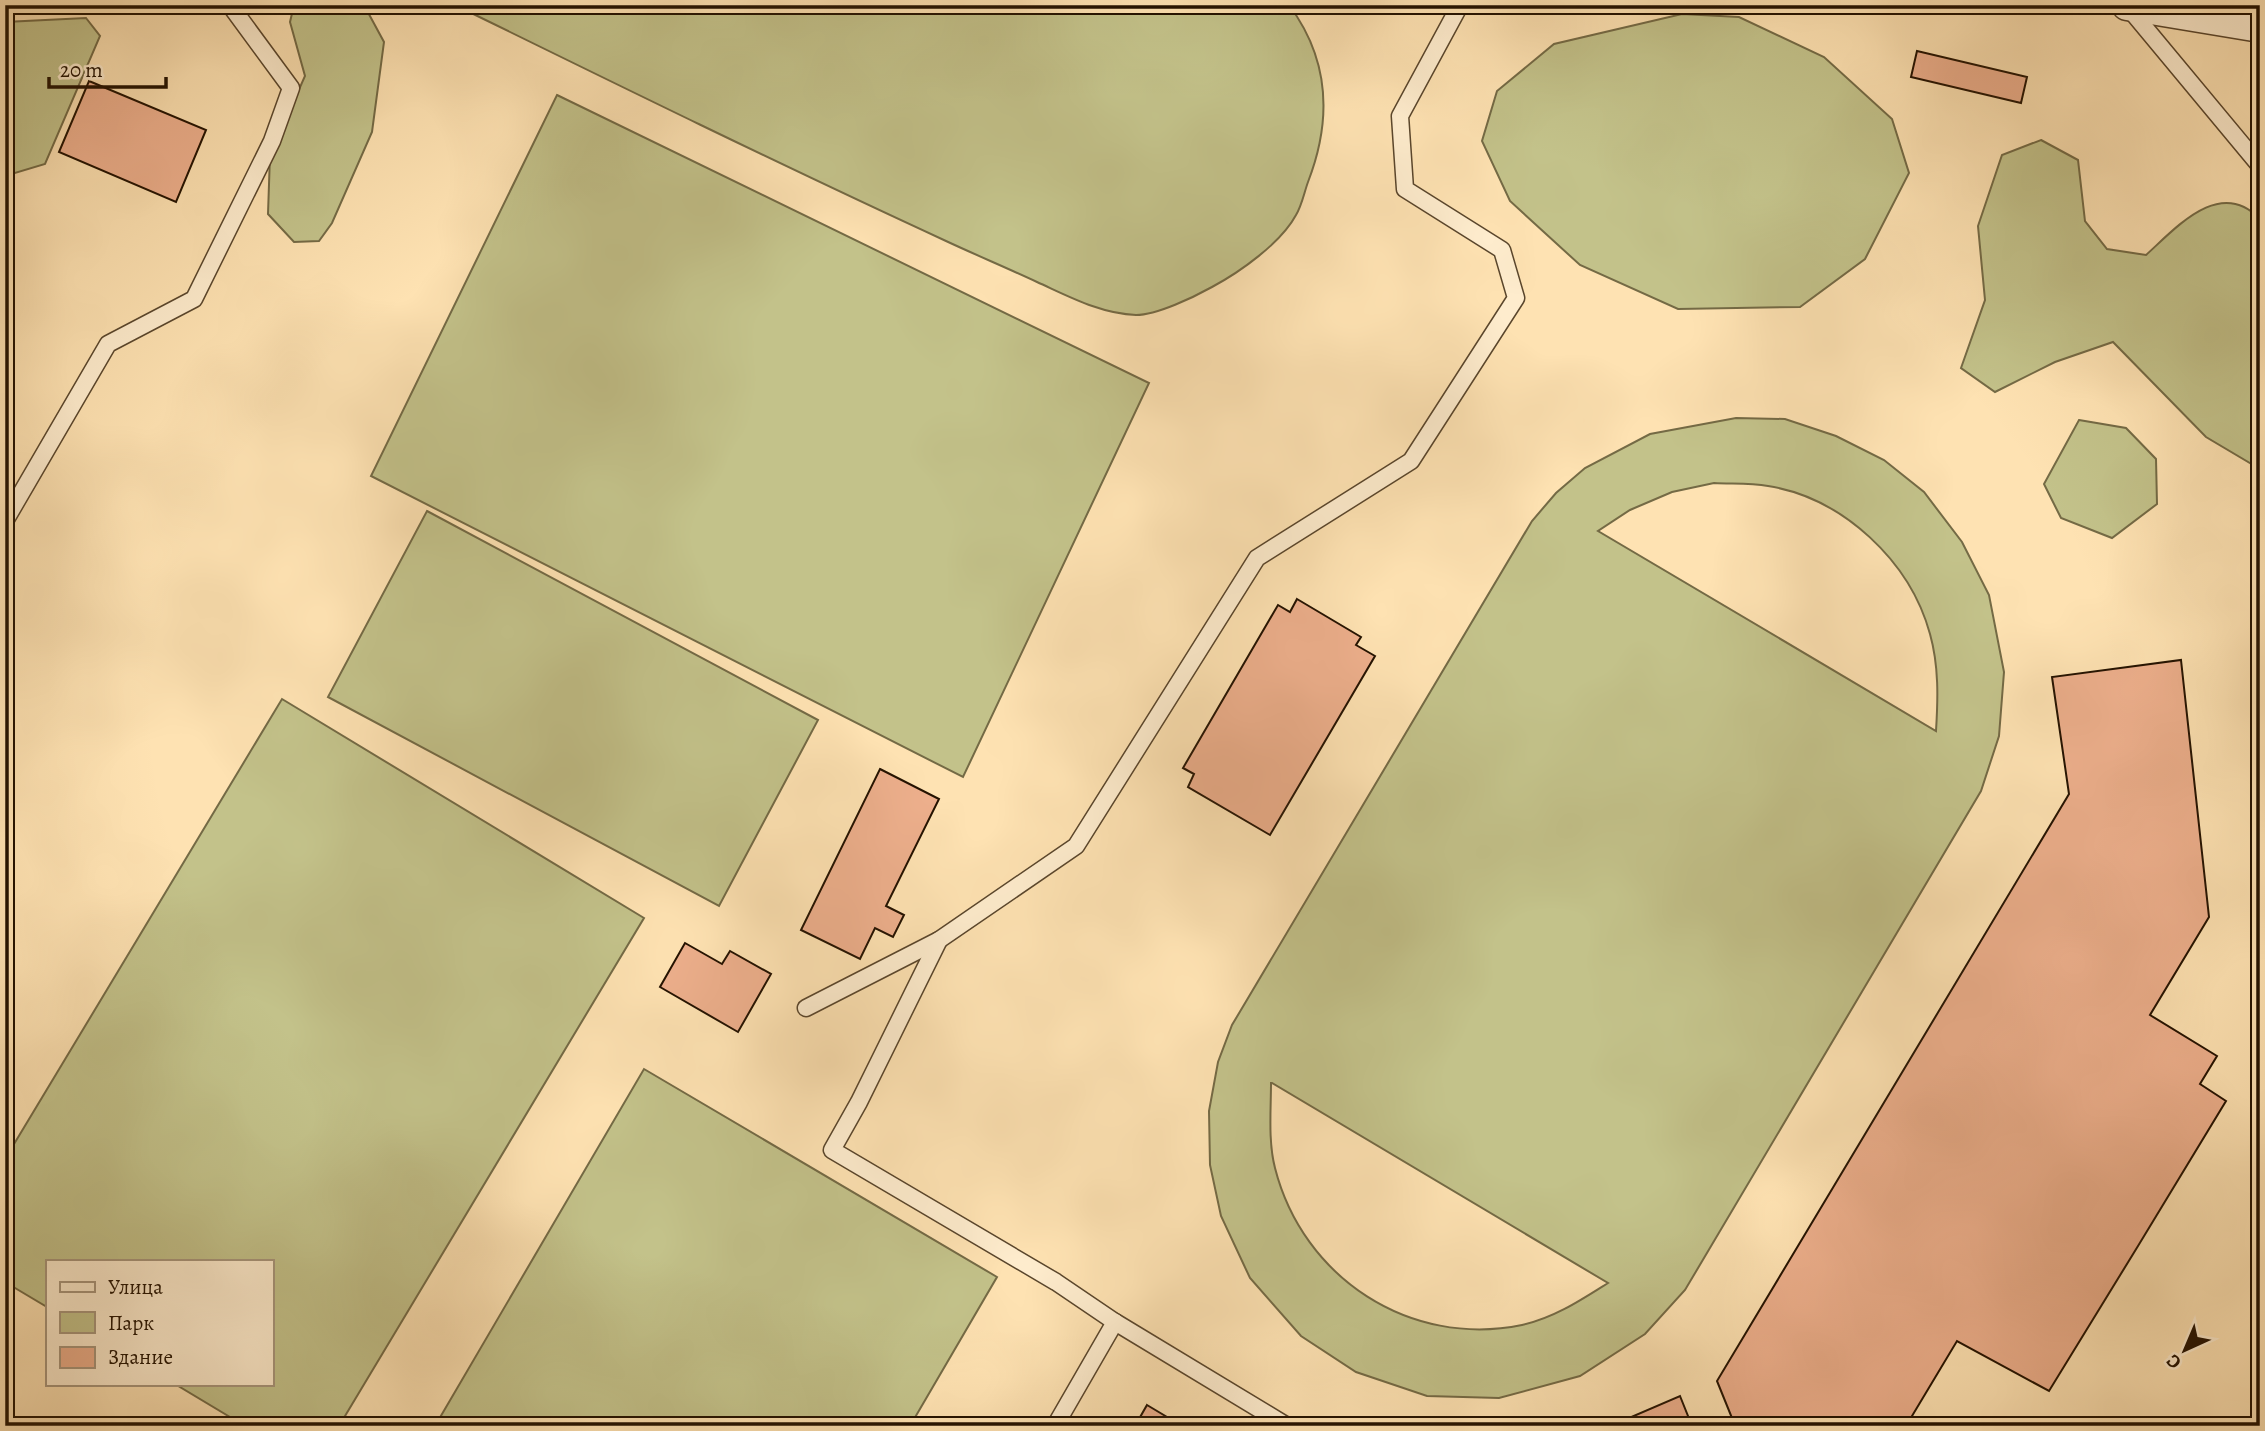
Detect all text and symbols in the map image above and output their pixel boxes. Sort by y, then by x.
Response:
scale bar [49,46,166,90]
text: 20 m [60,56,103,84]
legend [46,1260,273,1386]
text: Улица [108,1273,163,1301]
text: Парк [108,1309,154,1337]
north arrow [2150,1316,2220,1386]
text: Здание [108,1343,173,1371]
text: С [2161,1348,2187,1375]

